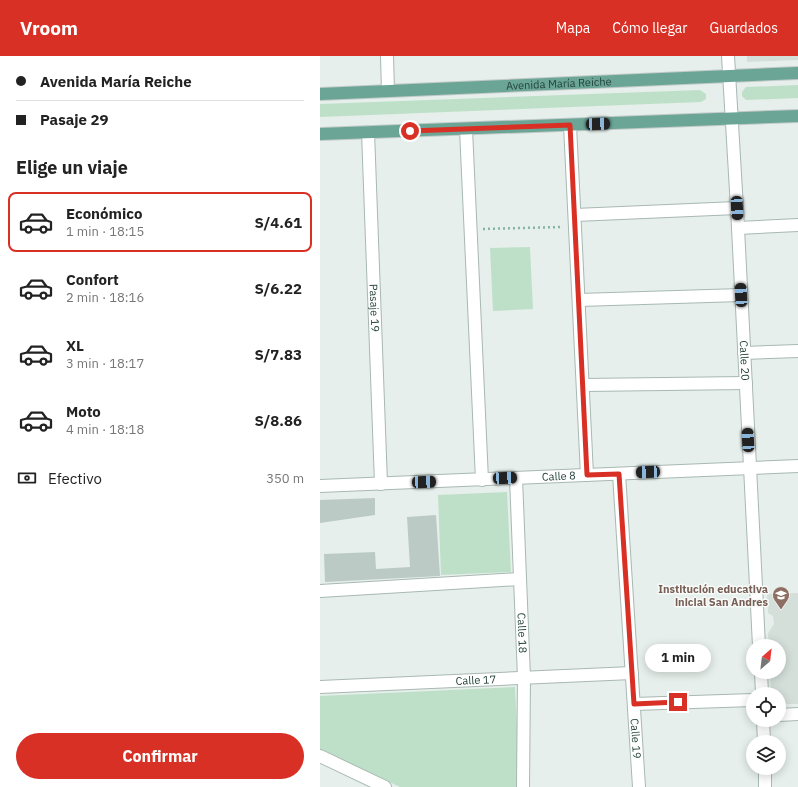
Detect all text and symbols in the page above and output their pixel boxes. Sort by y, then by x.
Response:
text: Vroom [20,16,78,40]
text: Mapa [556,19,590,37]
text: Cómo llegar [612,19,687,37]
text: Guardados [709,19,778,37]
text: Avenida María Reiche [40,72,192,91]
street label: Avenida María Reiche [506,74,612,93]
text: Pasaje 29 [40,110,109,129]
car [586,118,610,130]
route start [401,122,419,140]
text: Elige un viaje [16,156,128,179]
car [730,196,744,220]
icon: car [18,204,54,240]
text: Económico [66,204,142,223]
text: S/4.61 [255,213,302,232]
text: 1 min · 18:15 [66,223,144,240]
icon: car [18,270,54,306]
text: Confort [66,270,119,289]
text: S/6.22 [255,279,302,298]
street label: Pasaje 19 [367,283,382,332]
car [734,283,748,307]
text: 2 min · 18:16 [66,289,144,306]
icon: car [18,336,54,372]
text: XL [66,336,84,355]
street label: Calle 20 [737,340,753,381]
text: S/7.83 [255,345,302,364]
text: 3 min · 18:17 [66,355,144,372]
icon: car [18,402,54,438]
text: Moto [66,402,101,421]
text: S/8.86 [255,411,302,430]
text: 4 min · 18:18 [66,421,144,438]
car [741,428,755,452]
car [636,466,660,478]
icon: cash [16,467,38,489]
street label: Calle 8 [542,468,576,484]
text: Efectivo [48,469,102,488]
text: 350 m [266,470,304,487]
car [493,471,517,485]
car [412,476,436,488]
place label: Institución educativa inicial San Andres [658,582,768,609]
school or university icon: Institución educativa inicial San Andres [771,585,791,610]
street label: Calle 18 [514,612,530,653]
north arrow [746,639,786,679]
map controls [746,639,786,775]
callout: 1 min [645,644,711,672]
text: 1 min [661,649,695,666]
street label: Calle 17 [455,672,496,688]
button: locate [746,687,786,727]
route end [669,693,687,711]
street label: Calle 19 [628,718,644,759]
button: Confirmar [16,733,304,779]
button: layers [746,735,786,775]

